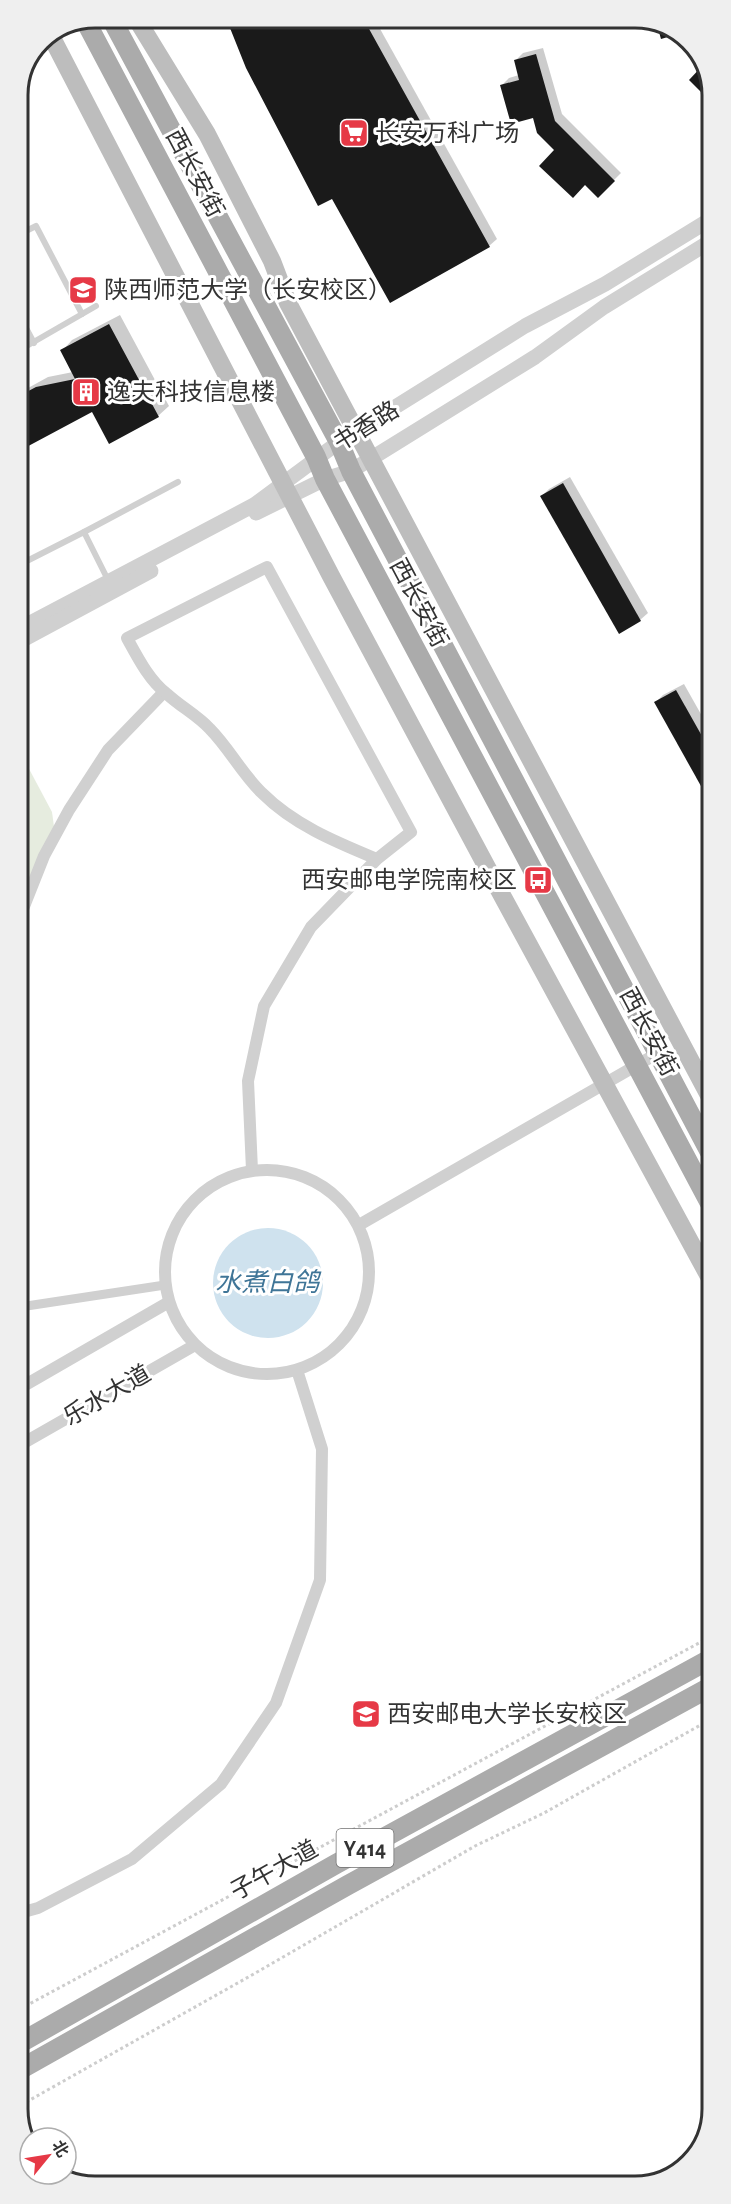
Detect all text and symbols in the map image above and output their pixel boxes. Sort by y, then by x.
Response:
supermarket icon: 长安万科广场 [338,117,370,149]
place label: 长安万科广场 [375,120,519,146]
street label: 西长安街 [161,125,229,221]
school or university icon: 陕西师范大学（长安校区） [67,274,99,306]
place label: 陕西师范大学（长安校区） [104,277,392,303]
building icon: 逸夫科技信息楼 [70,376,102,408]
place label: 逸夫科技信息楼 [107,379,275,405]
street label: 书香路 [329,396,403,456]
street label: 西长安街 [385,555,453,651]
bus stop icon: 西安邮电学院南校区 [522,864,554,896]
place label: 西安邮电学院南校区 [301,867,517,893]
street label: 西长安街 [615,984,683,1080]
water label: 水煮白鸽 [215,1269,322,1296]
street label: 乐水大道 [59,1360,155,1430]
school or university icon: 西安邮电大学长安校区 [350,1698,382,1730]
place label: 西安邮电大学长安校区 [387,1701,627,1727]
road number: Y414 [336,1829,394,1867]
street label: 子午大道 [226,1835,322,1905]
north arrow [18,2126,78,2186]
text: 北 [49,2138,72,2160]

